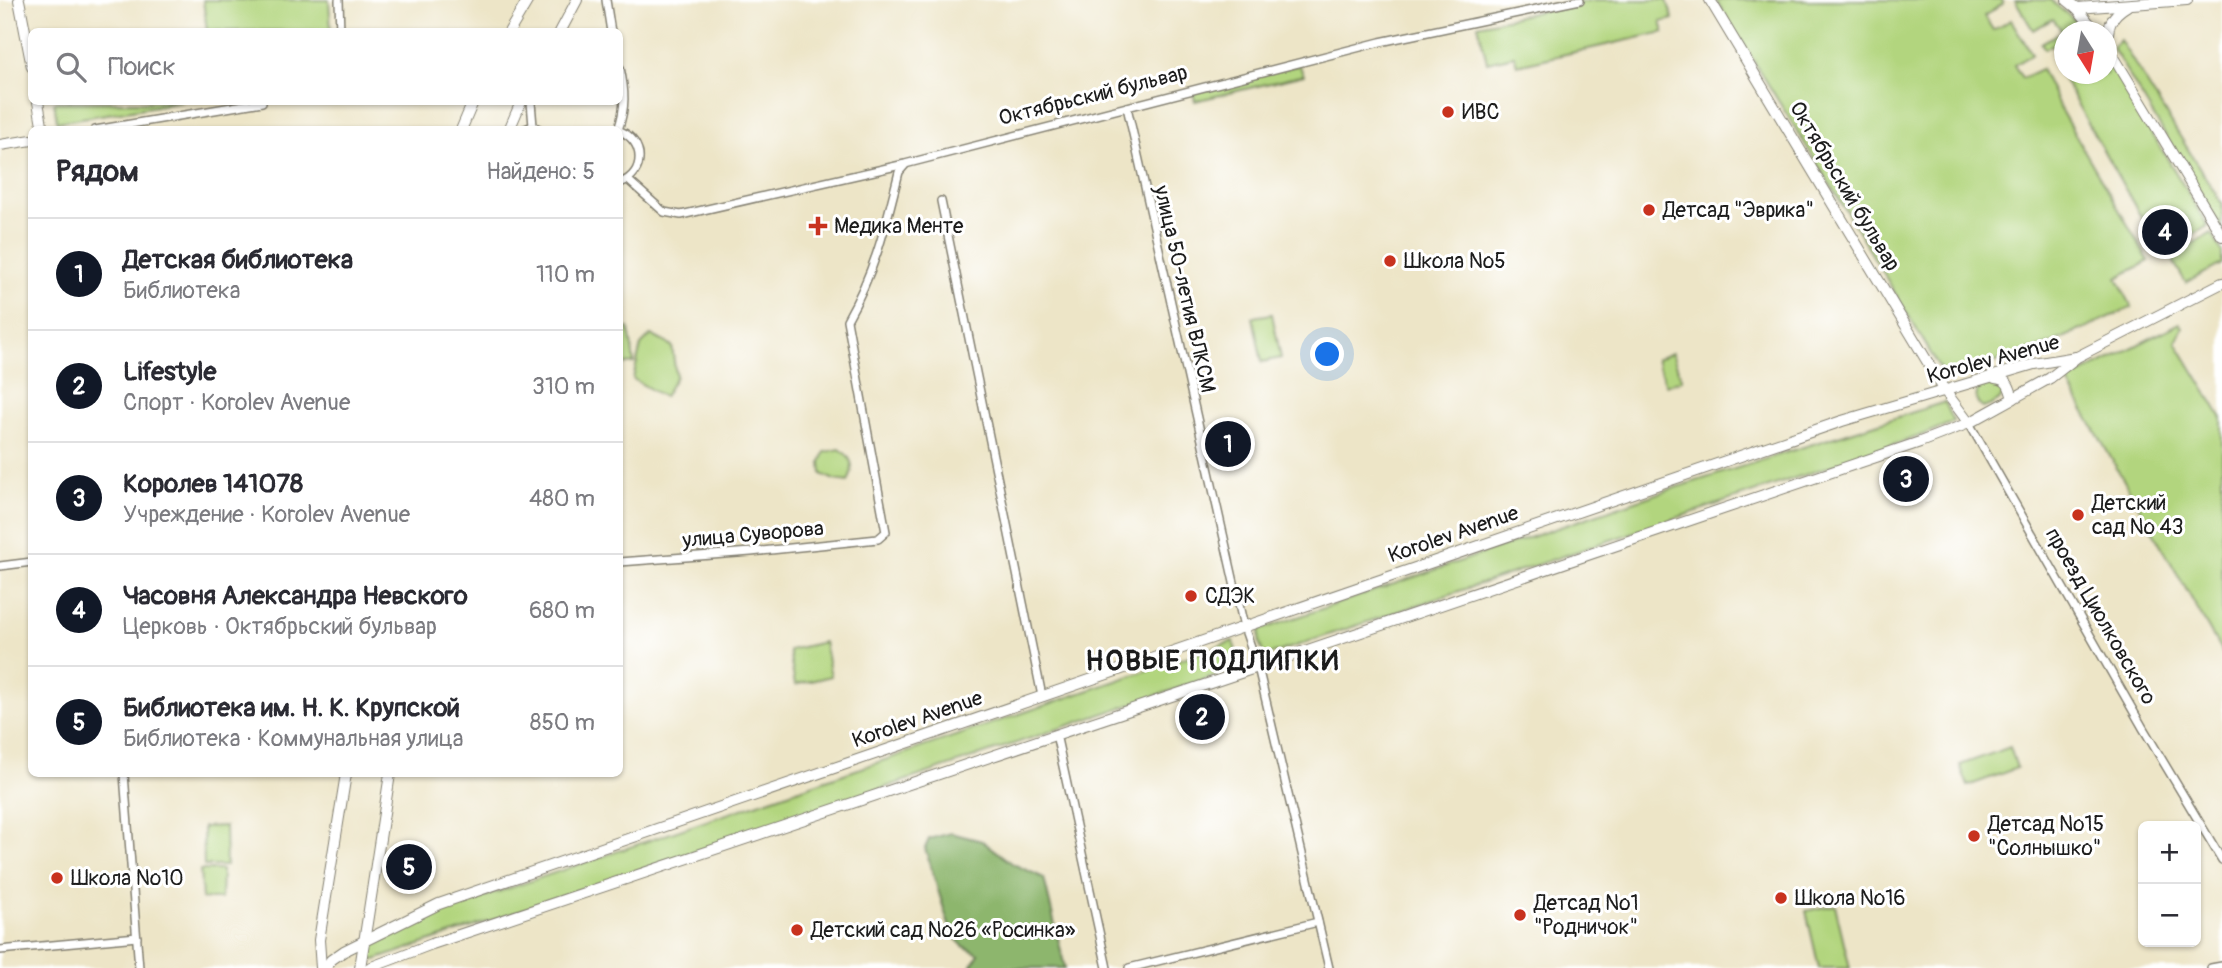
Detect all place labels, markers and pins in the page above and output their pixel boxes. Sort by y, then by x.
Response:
place label: ИВС [1462,99,1499,126]
marker: ИВС [1440,104,1456,120]
place label: Детсад "Эврика" [1662,197,1814,224]
marker: Детсад "Эврика" [1641,202,1657,218]
pin: 4 [2142,206,2188,258]
place label: Медика Менте [834,213,964,240]
marker: Медика Менте [808,216,828,236]
place label: Школа №5 [1404,248,1506,275]
marker: Школа №5 [1382,253,1398,269]
pin: 1 [1205,418,1251,470]
pin: 3 [1883,453,1929,505]
place label: Детский сад № 43 [2091,490,2184,541]
marker: Детский сад № 43 [2070,507,2086,523]
place label: СДЭК [1205,583,1255,610]
marker: СДЭК [1183,588,1199,604]
pin: 2 [1179,691,1225,743]
place label: Детсад №15 "Солнышко" [1987,811,2104,862]
marker: Детсад №15 "Солнышко" [1966,828,1982,844]
pin: 5 [386,841,432,893]
place label: Школа №10 [71,865,184,892]
marker: Школа №10 [49,870,65,886]
place label: Школа №16 [1795,885,1906,912]
place label: Детсад №1 "Родничок" [1533,890,1639,941]
marker: Школа №16 [1773,890,1789,906]
marker: Детсад №1 "Родничок" [1512,907,1528,923]
place label: Детский сад №26 «Росинка» [810,917,1076,944]
marker: Детский сад №26 «Росинка» [789,922,805,938]

